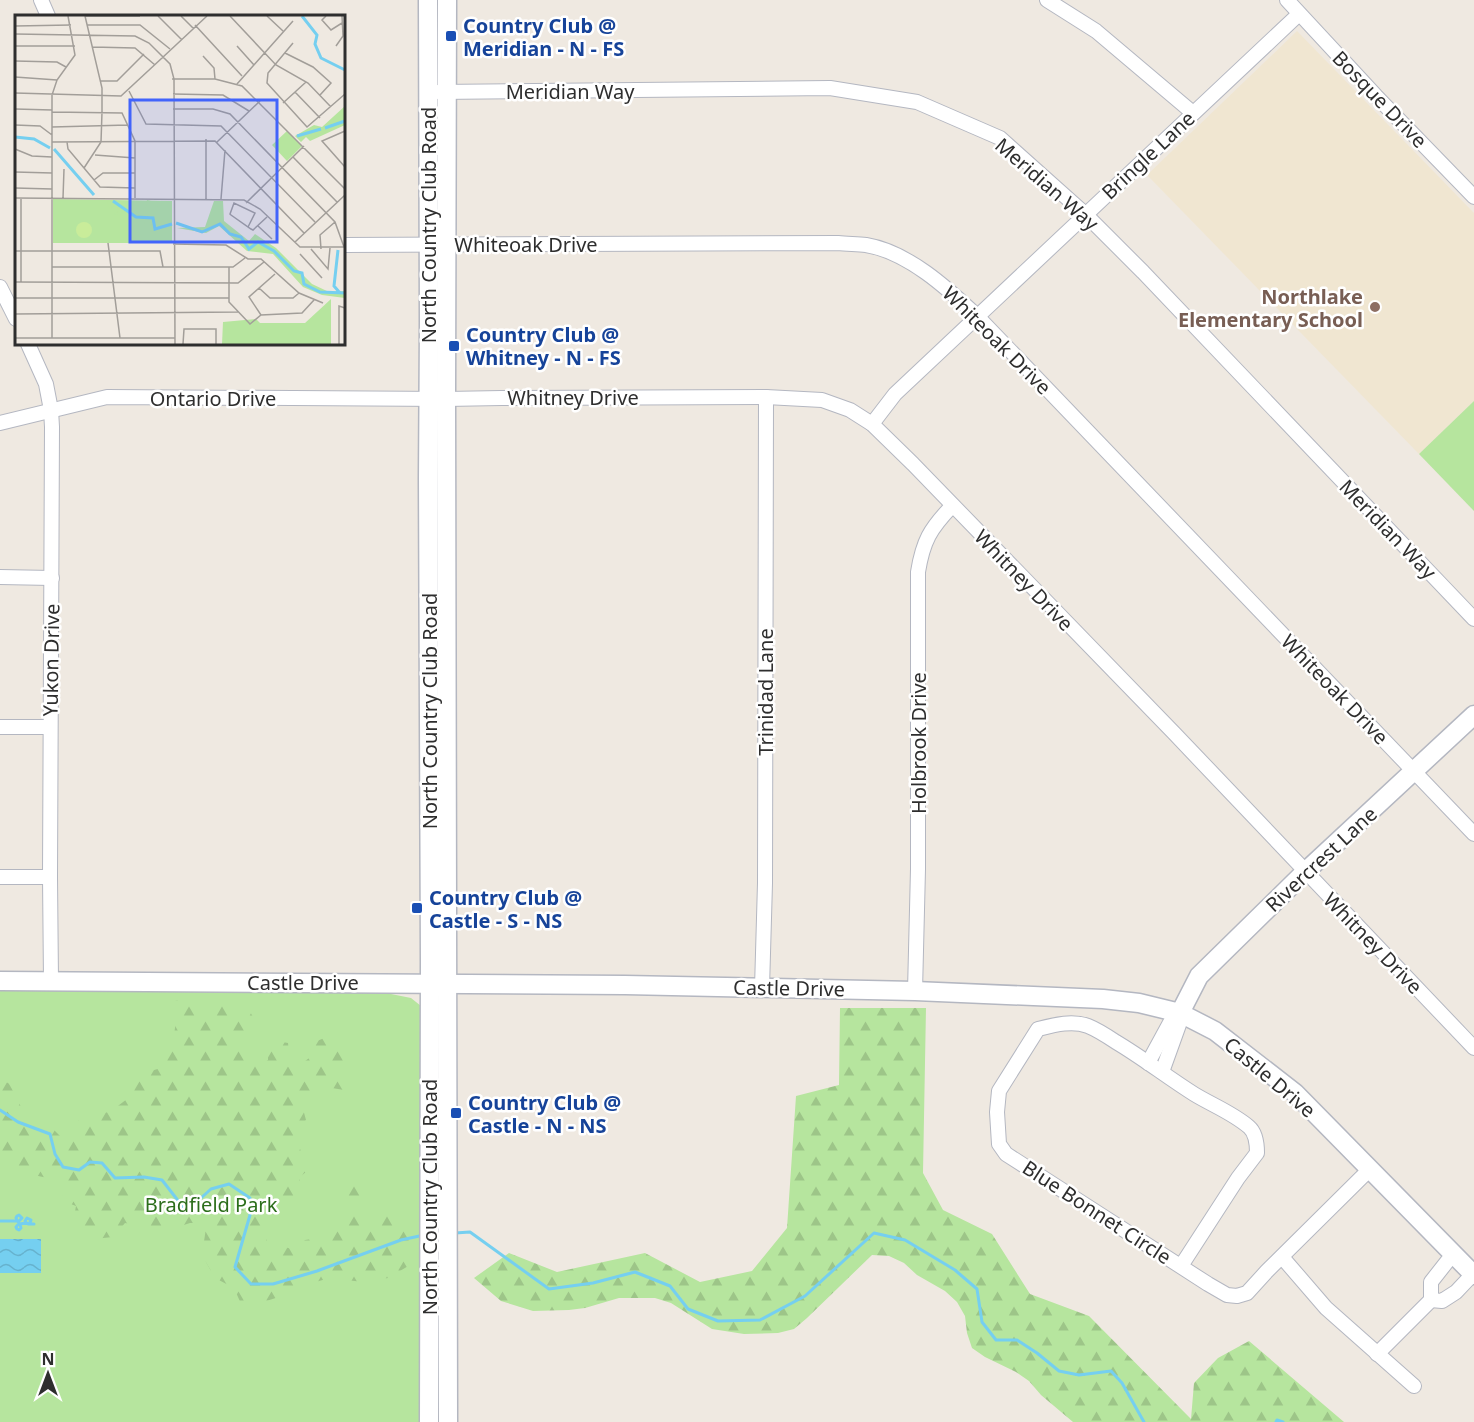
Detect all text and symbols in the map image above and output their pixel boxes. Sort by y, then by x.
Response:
place label: Country Club @ Meridian - N - FS [463,12,624,62]
inset map [15,15,345,345]
marker: Country Club @ Meridian - N - FS [444,29,458,43]
street label: Bosque Drive [1327,45,1433,153]
street label: Meridian Way [506,78,635,105]
street label: Bringle Lane [1096,105,1200,205]
street label: North Country Club Road [415,107,442,343]
street label: Meridian Way [990,132,1105,237]
street label: Whiteoak Drive [454,231,598,258]
street label: Whiteoak Drive [937,280,1057,400]
place label: Northlake Elementary School [1178,283,1363,333]
marker: Northlake Elementary School [1368,300,1382,314]
place label: Country Club @ Whitney - N - FS [466,321,621,371]
marker: Country Club @ Whitney - N - FS [447,339,461,353]
street label: Whitney Drive [507,384,639,411]
street label: Ontario Drive [150,385,276,412]
street label: Meridian Way [1334,473,1443,585]
street label: Whitney Drive [969,523,1079,637]
street label: North Country Club Road [416,593,443,829]
street label: Yukon Drive [37,603,65,717]
street label: Trinidad Lane [752,628,779,756]
street label: Whiteoak Drive [1276,628,1394,750]
street label: Holbrook Drive [905,672,932,814]
street label: Rivercrest Lane [1260,800,1382,918]
place label: Country Club @ Castle - S - NS [429,884,582,934]
street label: Whitney Drive [1318,886,1428,1000]
marker: Country Club @ Castle - S - NS [410,901,424,915]
street label: Castle Drive [247,969,359,996]
street label: Castle Drive [733,974,845,1002]
street label: Castle Drive [1219,1031,1321,1123]
street label: North Country Club Road [416,1079,443,1315]
place label: Country Club @ Castle - N - NS [468,1089,621,1139]
marker: Country Club @ Castle - N - NS [449,1106,463,1120]
street label: Blue Bonnet Circle [1017,1154,1177,1270]
park label: Bradfield Park [145,1191,278,1218]
north arrow [18,1344,78,1404]
text: N [41,1348,55,1370]

